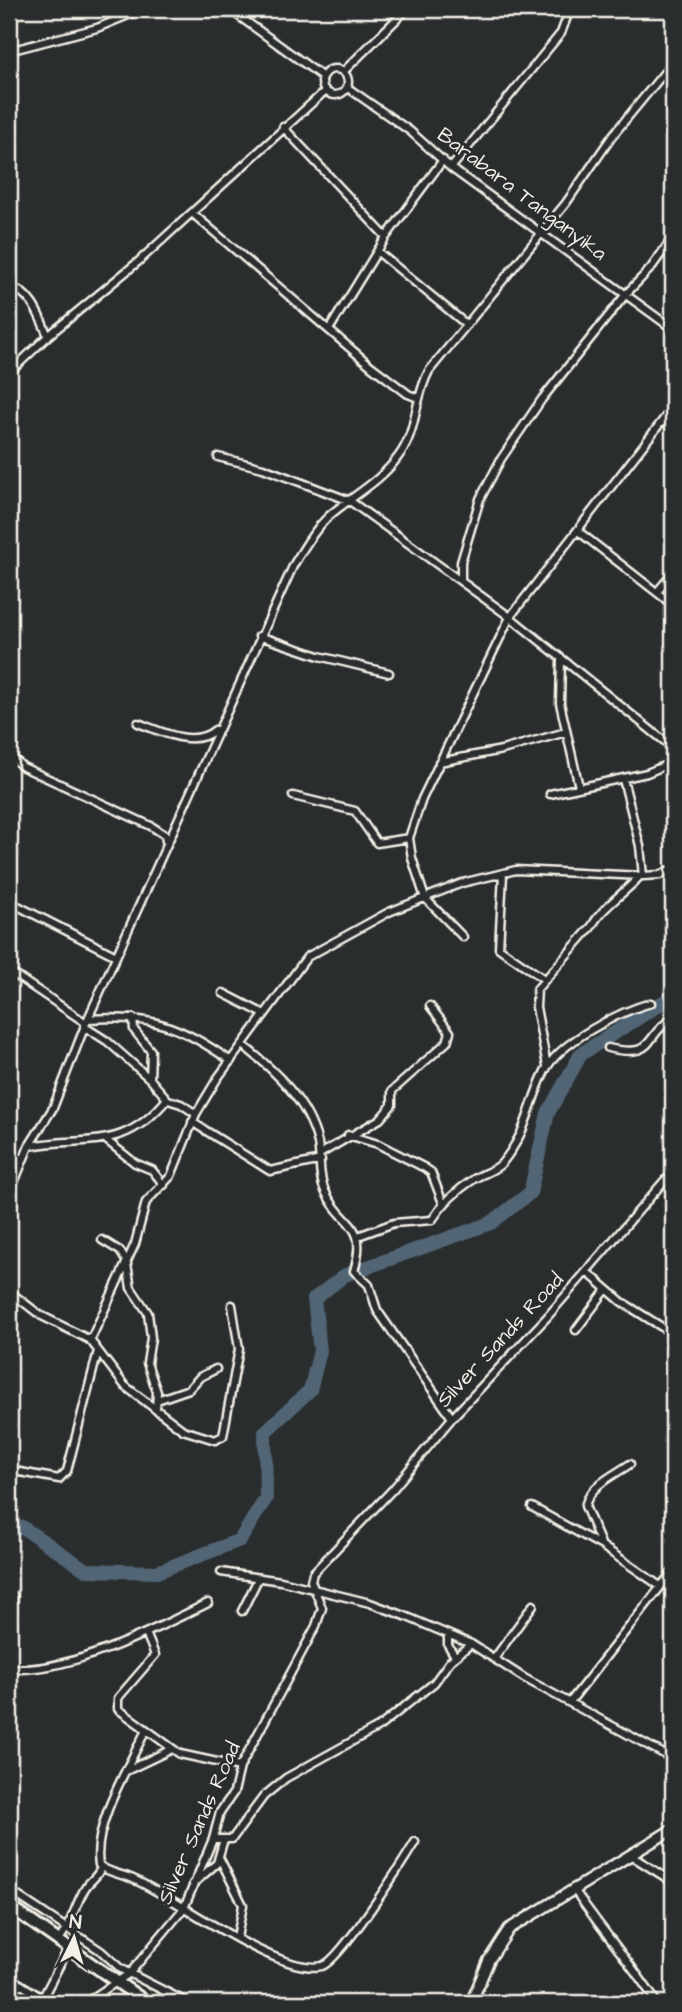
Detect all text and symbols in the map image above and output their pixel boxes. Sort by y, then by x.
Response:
street label: Barabara Tanganyika [430,121,613,269]
street label: Silver Sands Road [430,1266,570,1414]
street label: Silver Sands Road [150,1737,248,1909]
north arrow [38,1904,108,1974]
text: N [68,1909,83,1937]

